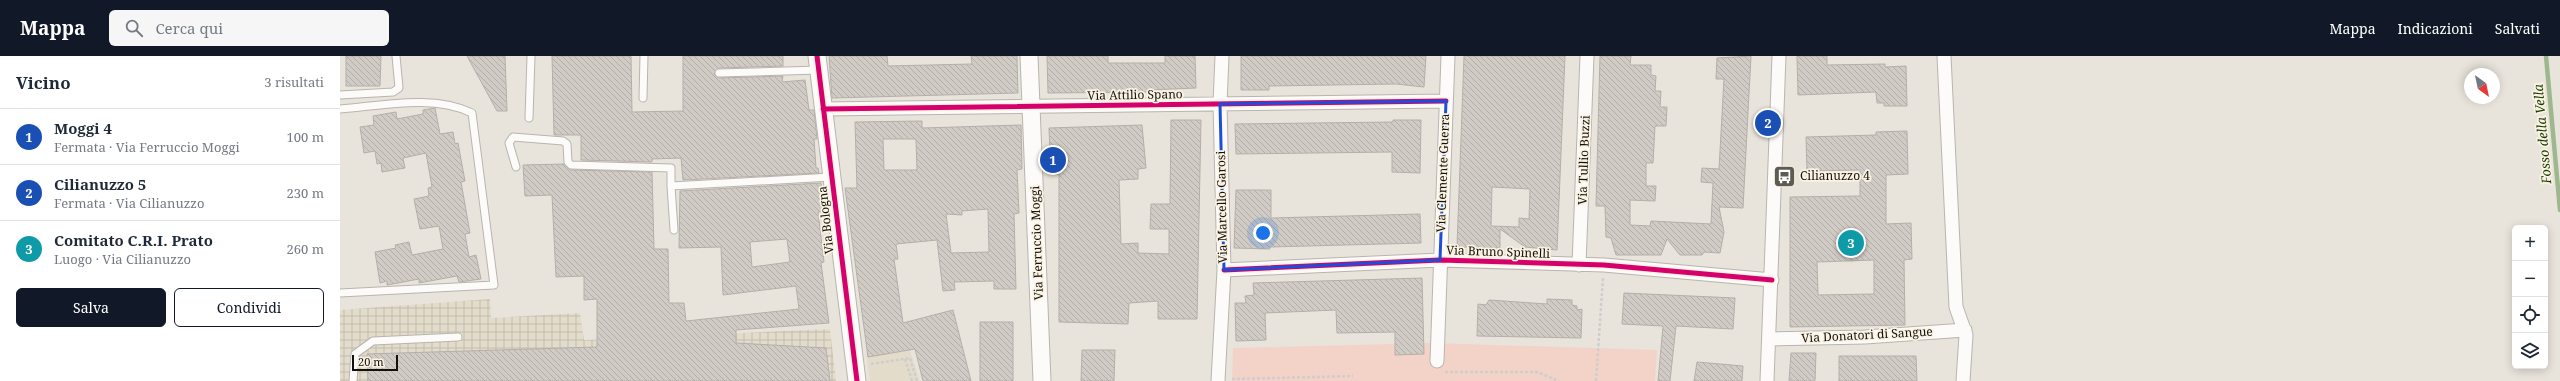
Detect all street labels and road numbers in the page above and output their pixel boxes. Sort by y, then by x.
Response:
street label: Via Attilio Spano [1087,85,1183,104]
street label: Via Clemente Guerra [1432,113,1453,233]
street label: Via Tullio Buzzi [1573,115,1594,205]
street label: Via Marcello Garosi [1212,150,1231,263]
street label: Via Bologna [813,185,838,255]
street label: Via Ferruccio Moggi [1026,185,1047,300]
street label: Via Bruno Spinelli [1446,241,1550,262]
street label: Via Donatori di Sangue [1801,323,1933,346]

